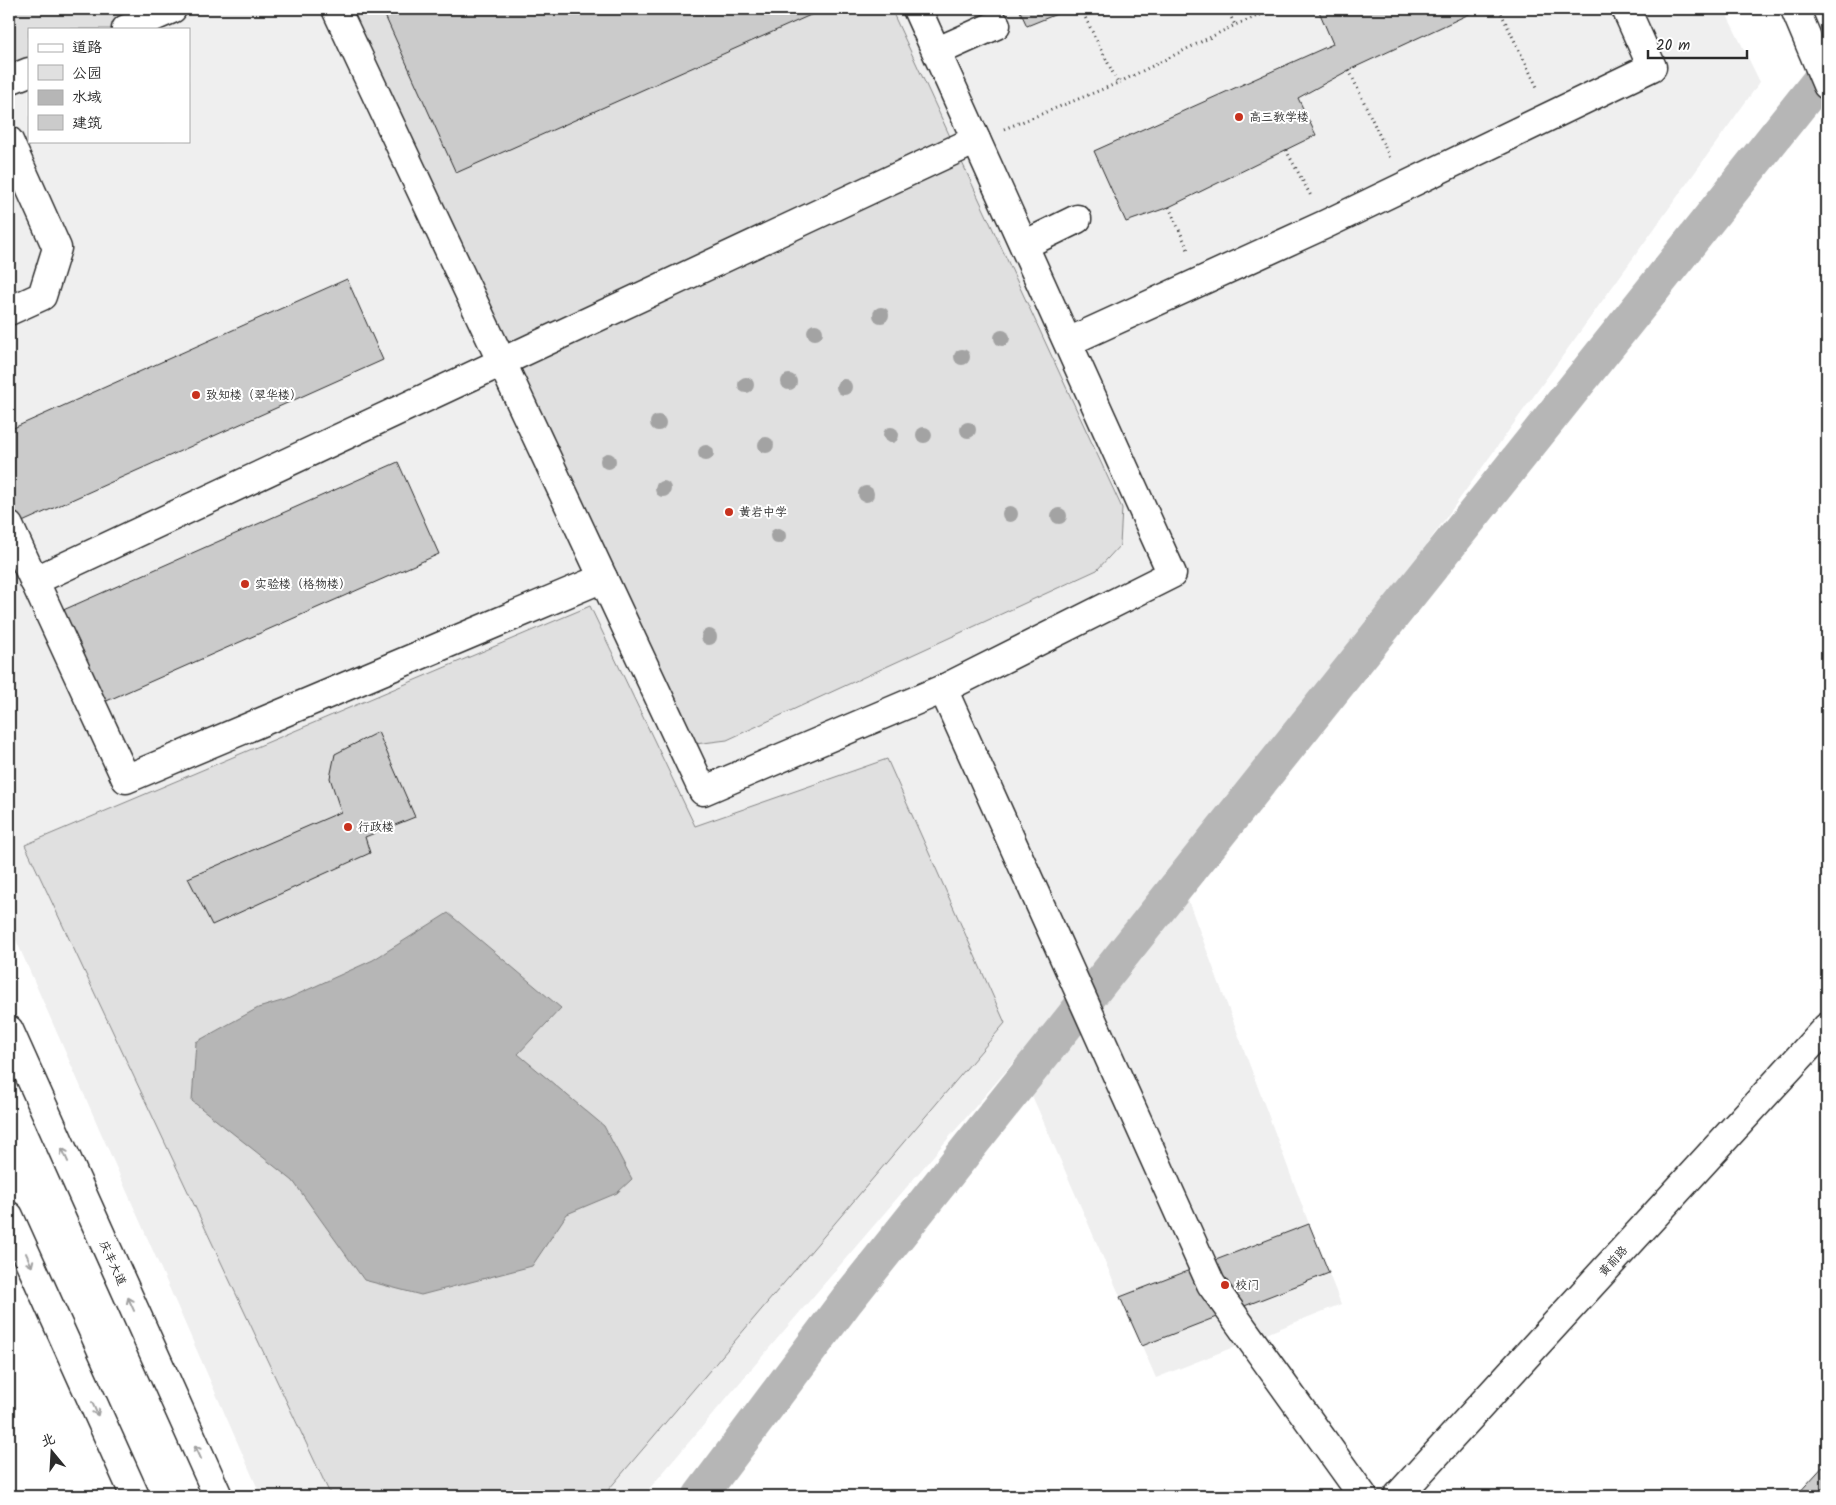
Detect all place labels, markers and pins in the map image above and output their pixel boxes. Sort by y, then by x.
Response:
place label: 高三教学楼 [1249,108,1309,127]
marker: 高三教学楼 [1233,111,1245,123]
place label: 致知楼（翠华楼） [206,386,302,405]
marker: 致知楼（翠华楼） [190,389,202,401]
place label: 黄岩中学 [739,503,787,522]
marker: 黄岩中学 [723,506,735,518]
place label: 实验楼（格物楼） [255,575,351,594]
marker: 实验楼（格物楼） [239,578,251,590]
place label: 行政楼 [358,818,394,837]
marker: 行政楼 [342,821,354,833]
place label: 校门 [1235,1276,1259,1295]
marker: 校门 [1219,1279,1231,1291]

